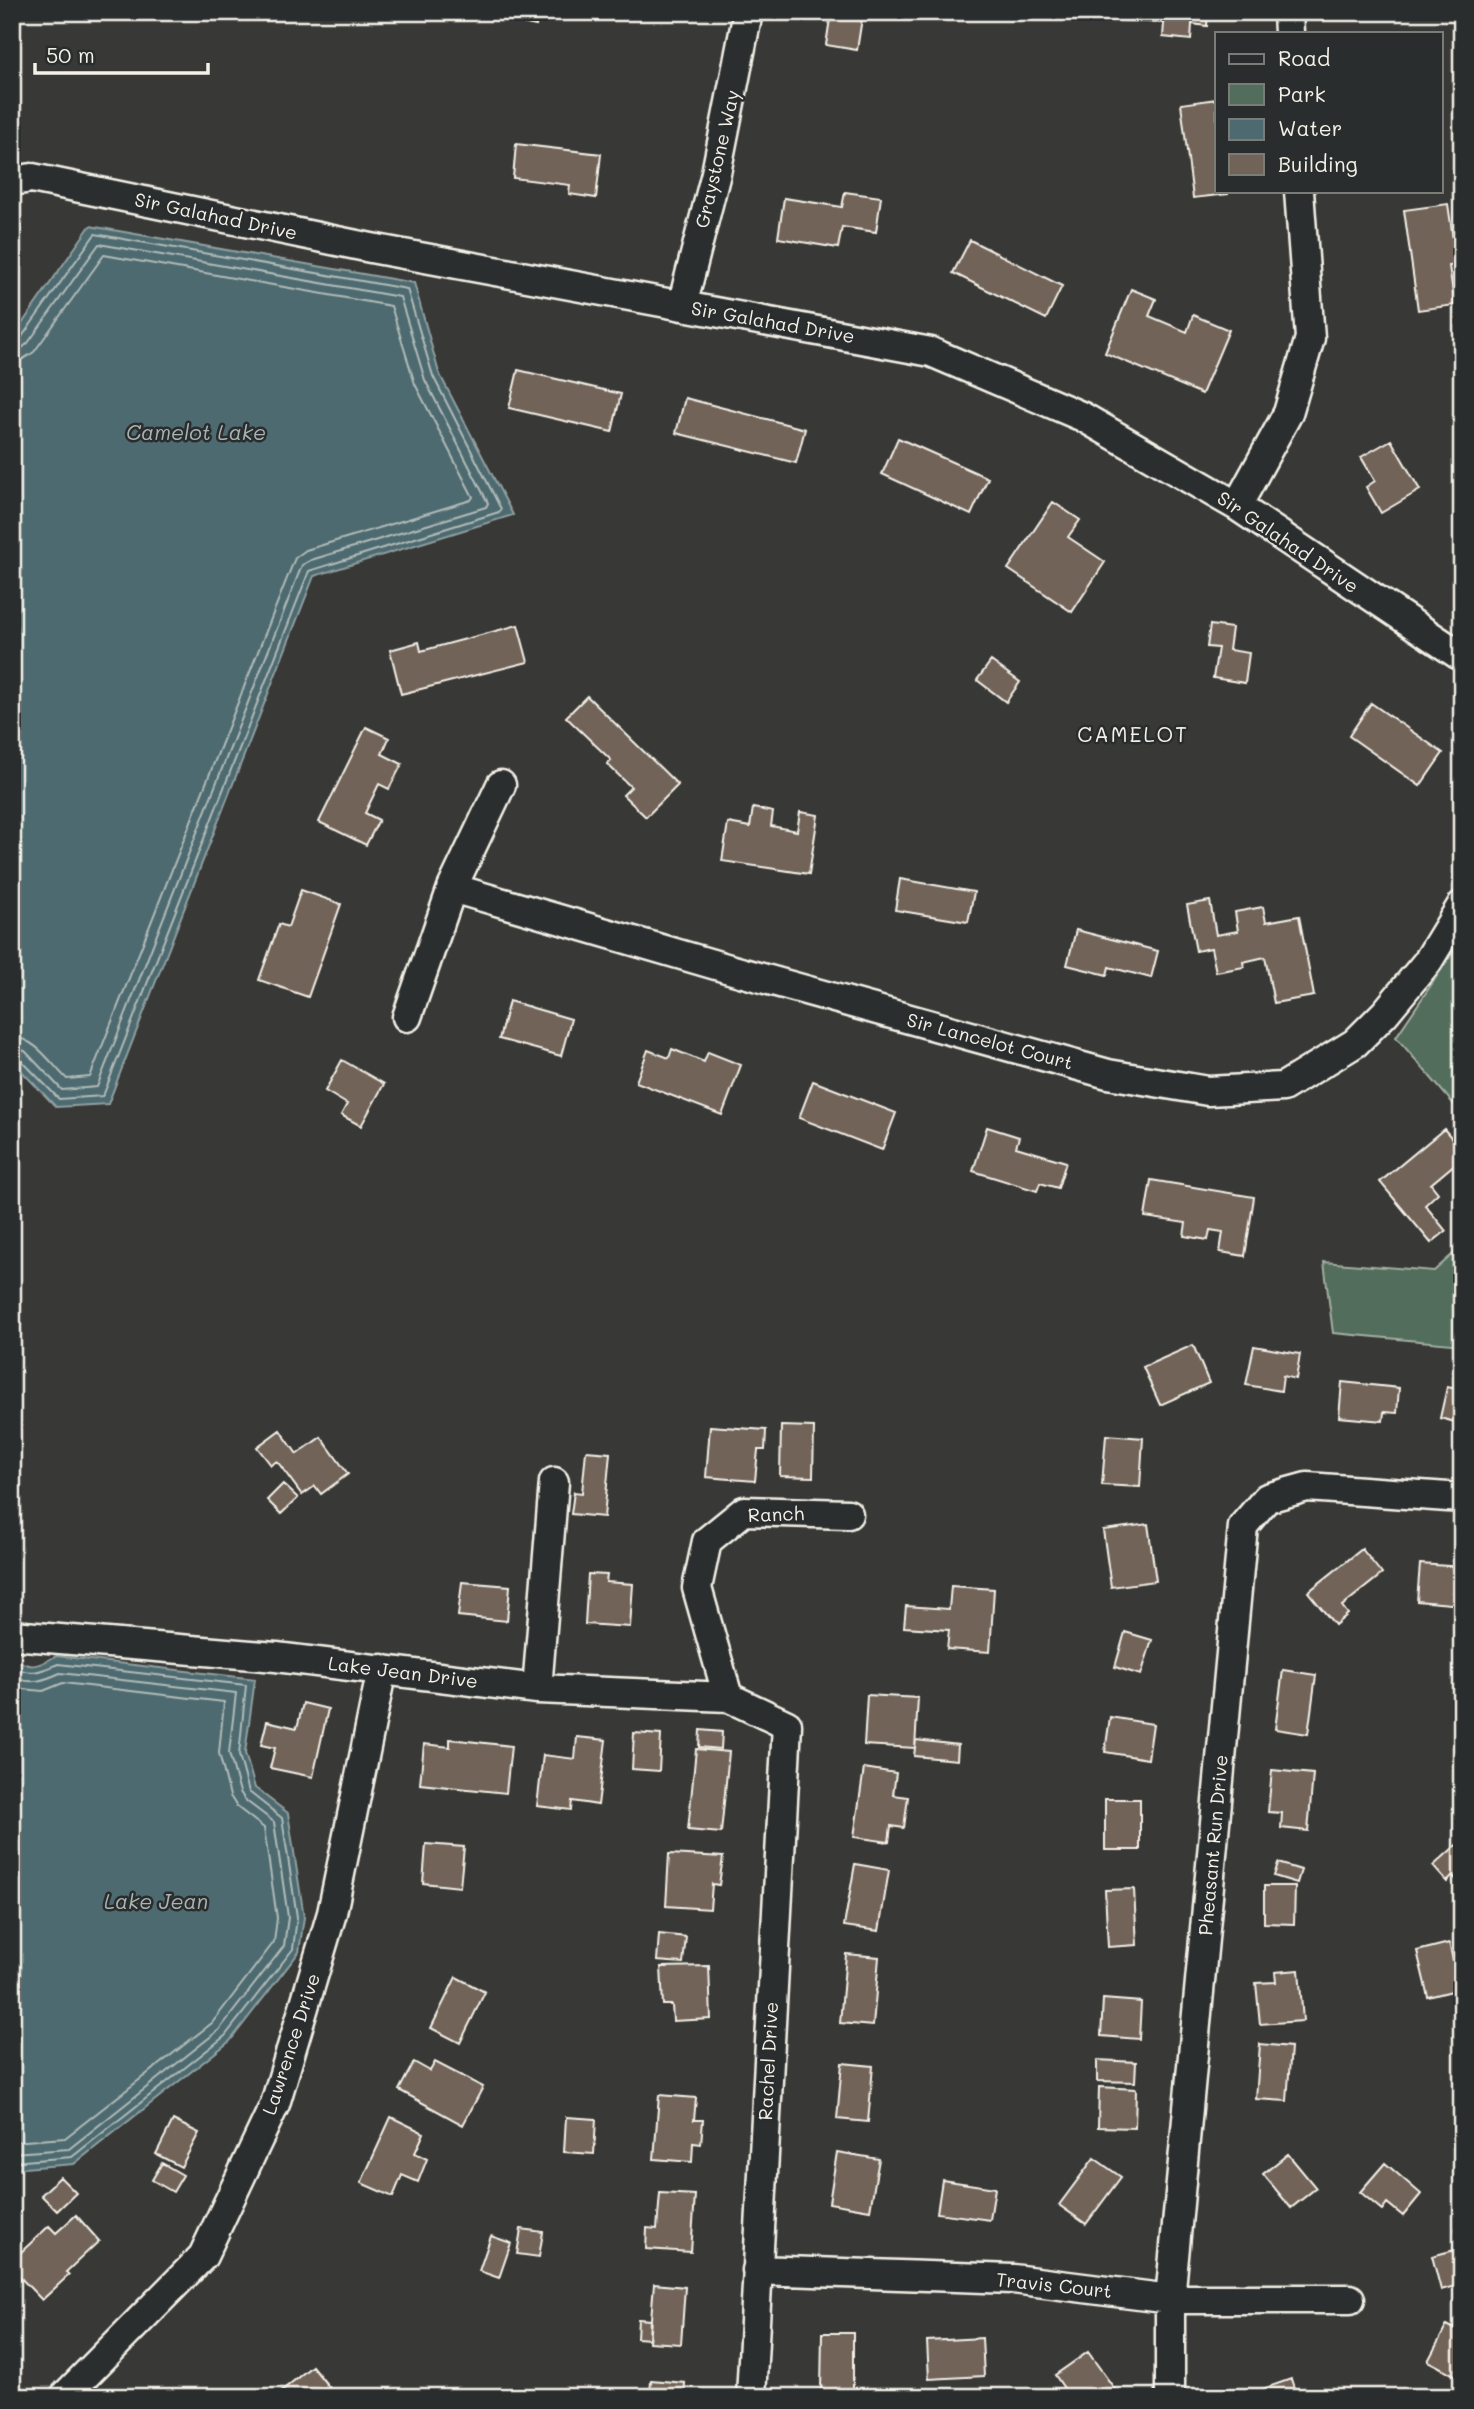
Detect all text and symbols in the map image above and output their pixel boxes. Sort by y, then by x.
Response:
scale bar [35,32,208,76]
legend [1215,32,1442,192]
text: 50 m [46,41,95,68]
text: Road [1278,44,1330,71]
text: Park [1278,80,1326,107]
street label: Graystone Way [688,87,745,230]
text: Water [1278,114,1342,141]
text: Building [1278,150,1358,177]
street label: Sir Galahad Drive [133,186,300,245]
street label: Sir Galahad Drive [689,295,857,348]
water label: Camelot Lake [126,418,266,445]
street label: Sir Galahad Drive [1213,485,1364,598]
district label: CAMELOT [1077,720,1189,747]
street label: Sir Lancelot Court [904,1006,1076,1075]
street label: Ranch [747,1500,805,1527]
street label: Lake Jean Drive [327,1650,479,1693]
street label: Pheasant Run Drive [1192,1754,1233,1936]
water label: Lake Jean [104,1887,208,1914]
street label: Lawrence Drive [256,1970,325,2118]
street label: Rachel Drive [752,2001,783,2121]
street label: Travis Court [995,2266,1113,2303]

